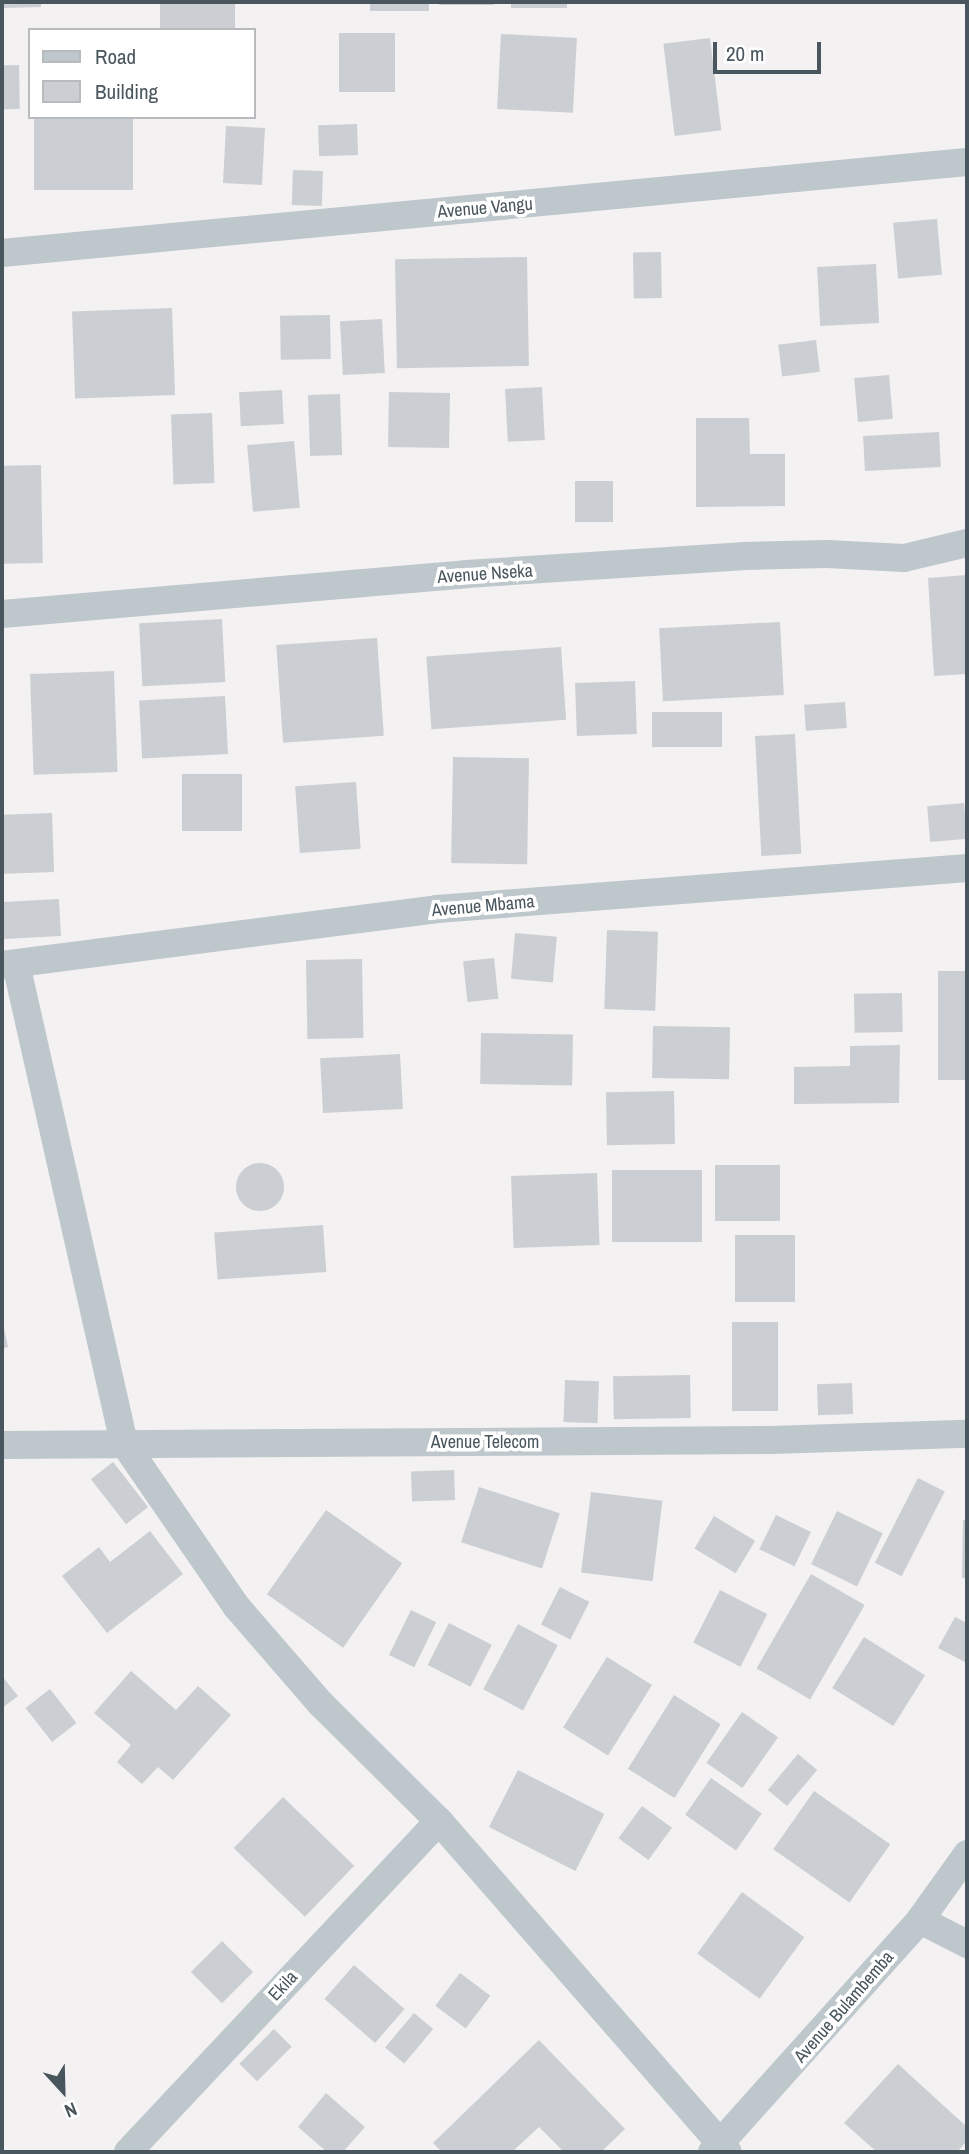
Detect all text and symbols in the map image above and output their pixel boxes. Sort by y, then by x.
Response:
legend [28,28,256,119]
scale bar [717,28,825,72]
text: 20 m [726,39,764,68]
text: Road [95,42,136,71]
text: Building [95,77,158,106]
street label: Avenue Vangu [436,193,534,223]
street label: Avenue Nseka [436,560,534,588]
street label: Avenue Mbama [431,891,535,921]
street label: Avenue Telecom [431,1431,539,1453]
street label: Avenue Bulambemba [790,1947,898,2067]
street label: Ekila [264,1967,302,2005]
north arrow [28,2056,98,2126]
text: N [61,2096,81,2125]

